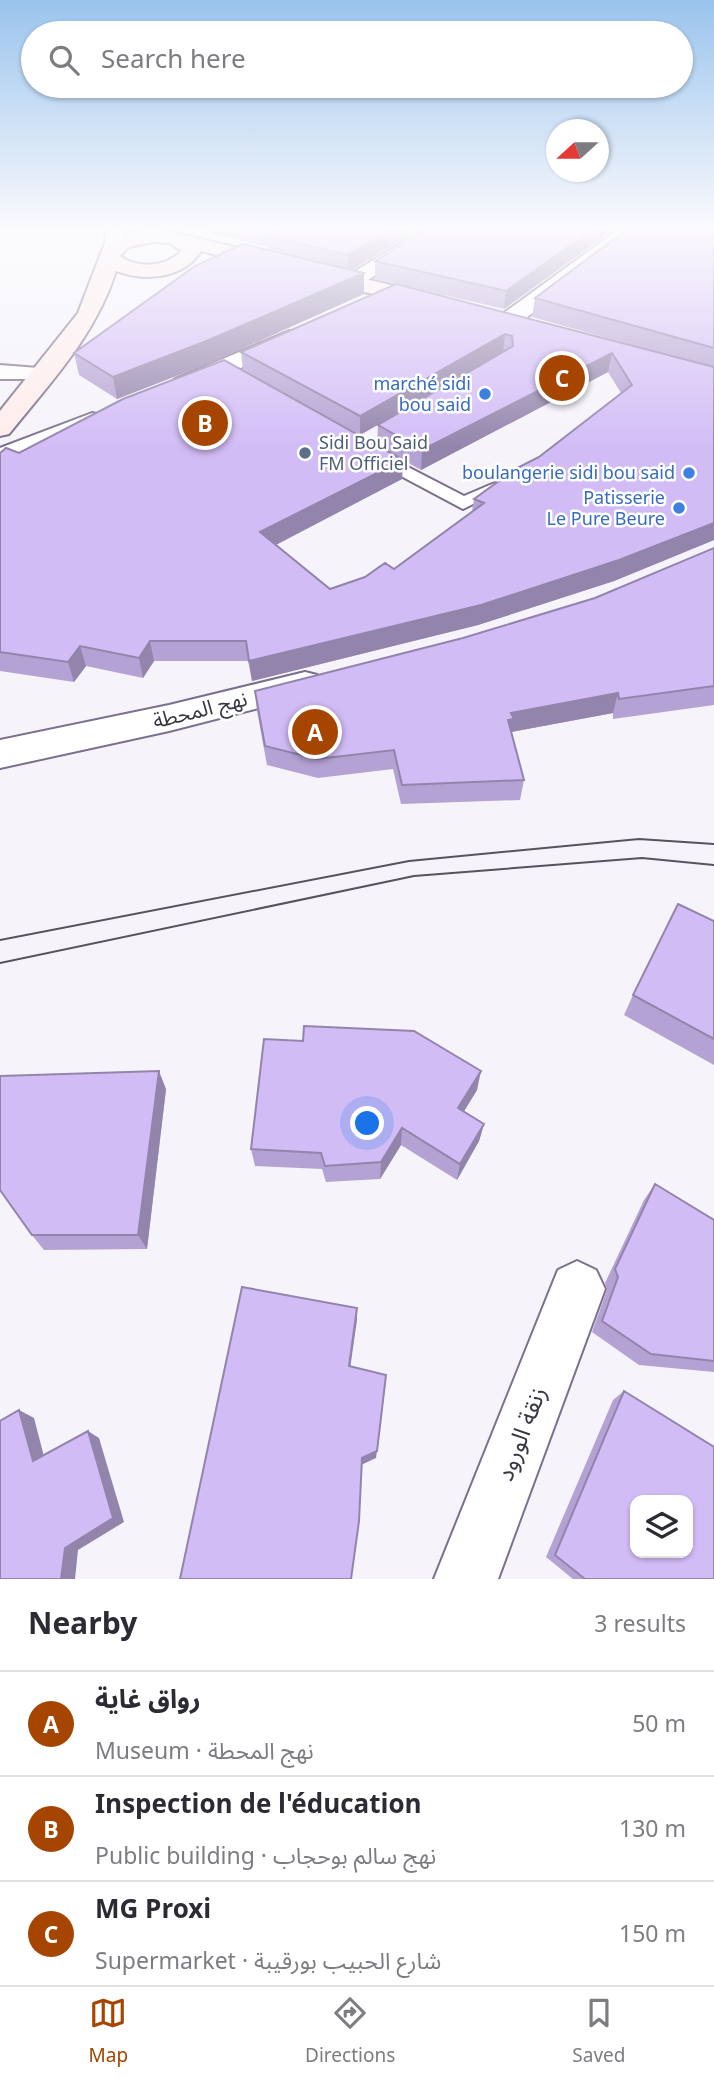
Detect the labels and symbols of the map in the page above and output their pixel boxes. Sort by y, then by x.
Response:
north arrow [546,119,609,182]
pin: C [539,352,585,404]
place label: marché sidi bou said [373,365,471,424]
marker: marché sidi bou said [477,386,493,402]
pin: B [182,397,228,449]
place label: Sidi Bou Said FM Officiel [319,424,428,483]
marker: Sidi Bou Said FM Officiel [297,445,313,461]
place label: boulangerie sidi bou said [462,454,675,492]
marker: boulangerie sidi bou said [681,465,697,481]
place label: Patisserie Le Pure Beure [547,479,665,538]
marker: Patisserie Le Pure Beure [671,500,687,516]
street label: نهج المحطة [148,677,252,743]
pin: A [292,706,338,758]
your location [350,1106,384,1140]
street label: زنقة الورود [481,1379,563,1489]

